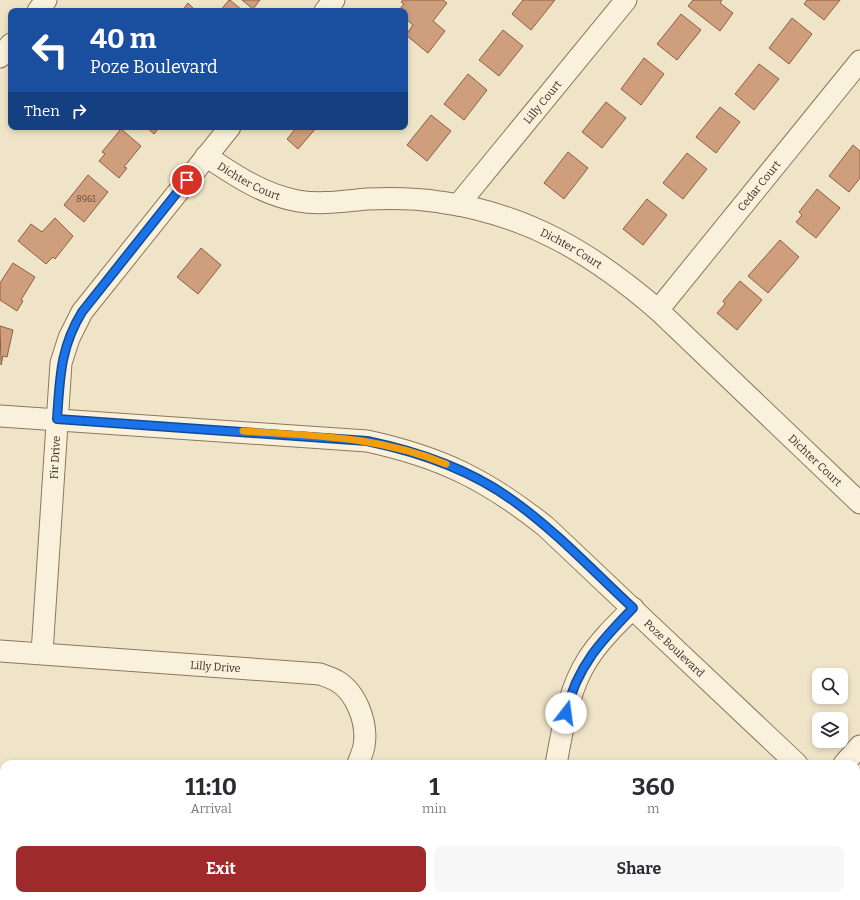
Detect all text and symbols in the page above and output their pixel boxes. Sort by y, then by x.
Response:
text: 40 m [90,22,157,55]
icon: left [24,24,76,76]
text: Poze Boulevard [90,56,218,78]
street label: Lilly Court [521,78,564,126]
icon: right [68,100,90,122]
text: Then [24,102,60,120]
street label: Cedar Court [734,158,783,214]
street label: Dichter Court [215,159,282,203]
pin [170,163,204,197]
icon: arrive [176,169,198,191]
house number: 8961 [76,194,96,204]
street label: Dichter Court [539,226,605,271]
street label: Dichter Court [786,432,845,489]
street label: Fir Drive [47,435,63,480]
street label: Poze Boulevard [641,617,707,680]
street label: Lilly Drive [190,658,241,675]
map controls [812,668,848,748]
button: search [812,668,848,704]
position arrow [545,692,587,734]
button: layers [812,712,848,748]
text: 11:10 [185,773,237,801]
text: 1 [429,773,440,801]
text: 360 [632,773,675,801]
text: Arrival [190,801,232,816]
text: min [422,801,447,816]
text: m [647,801,659,816]
button: Exit [16,846,426,892]
button: Share [434,846,844,892]

